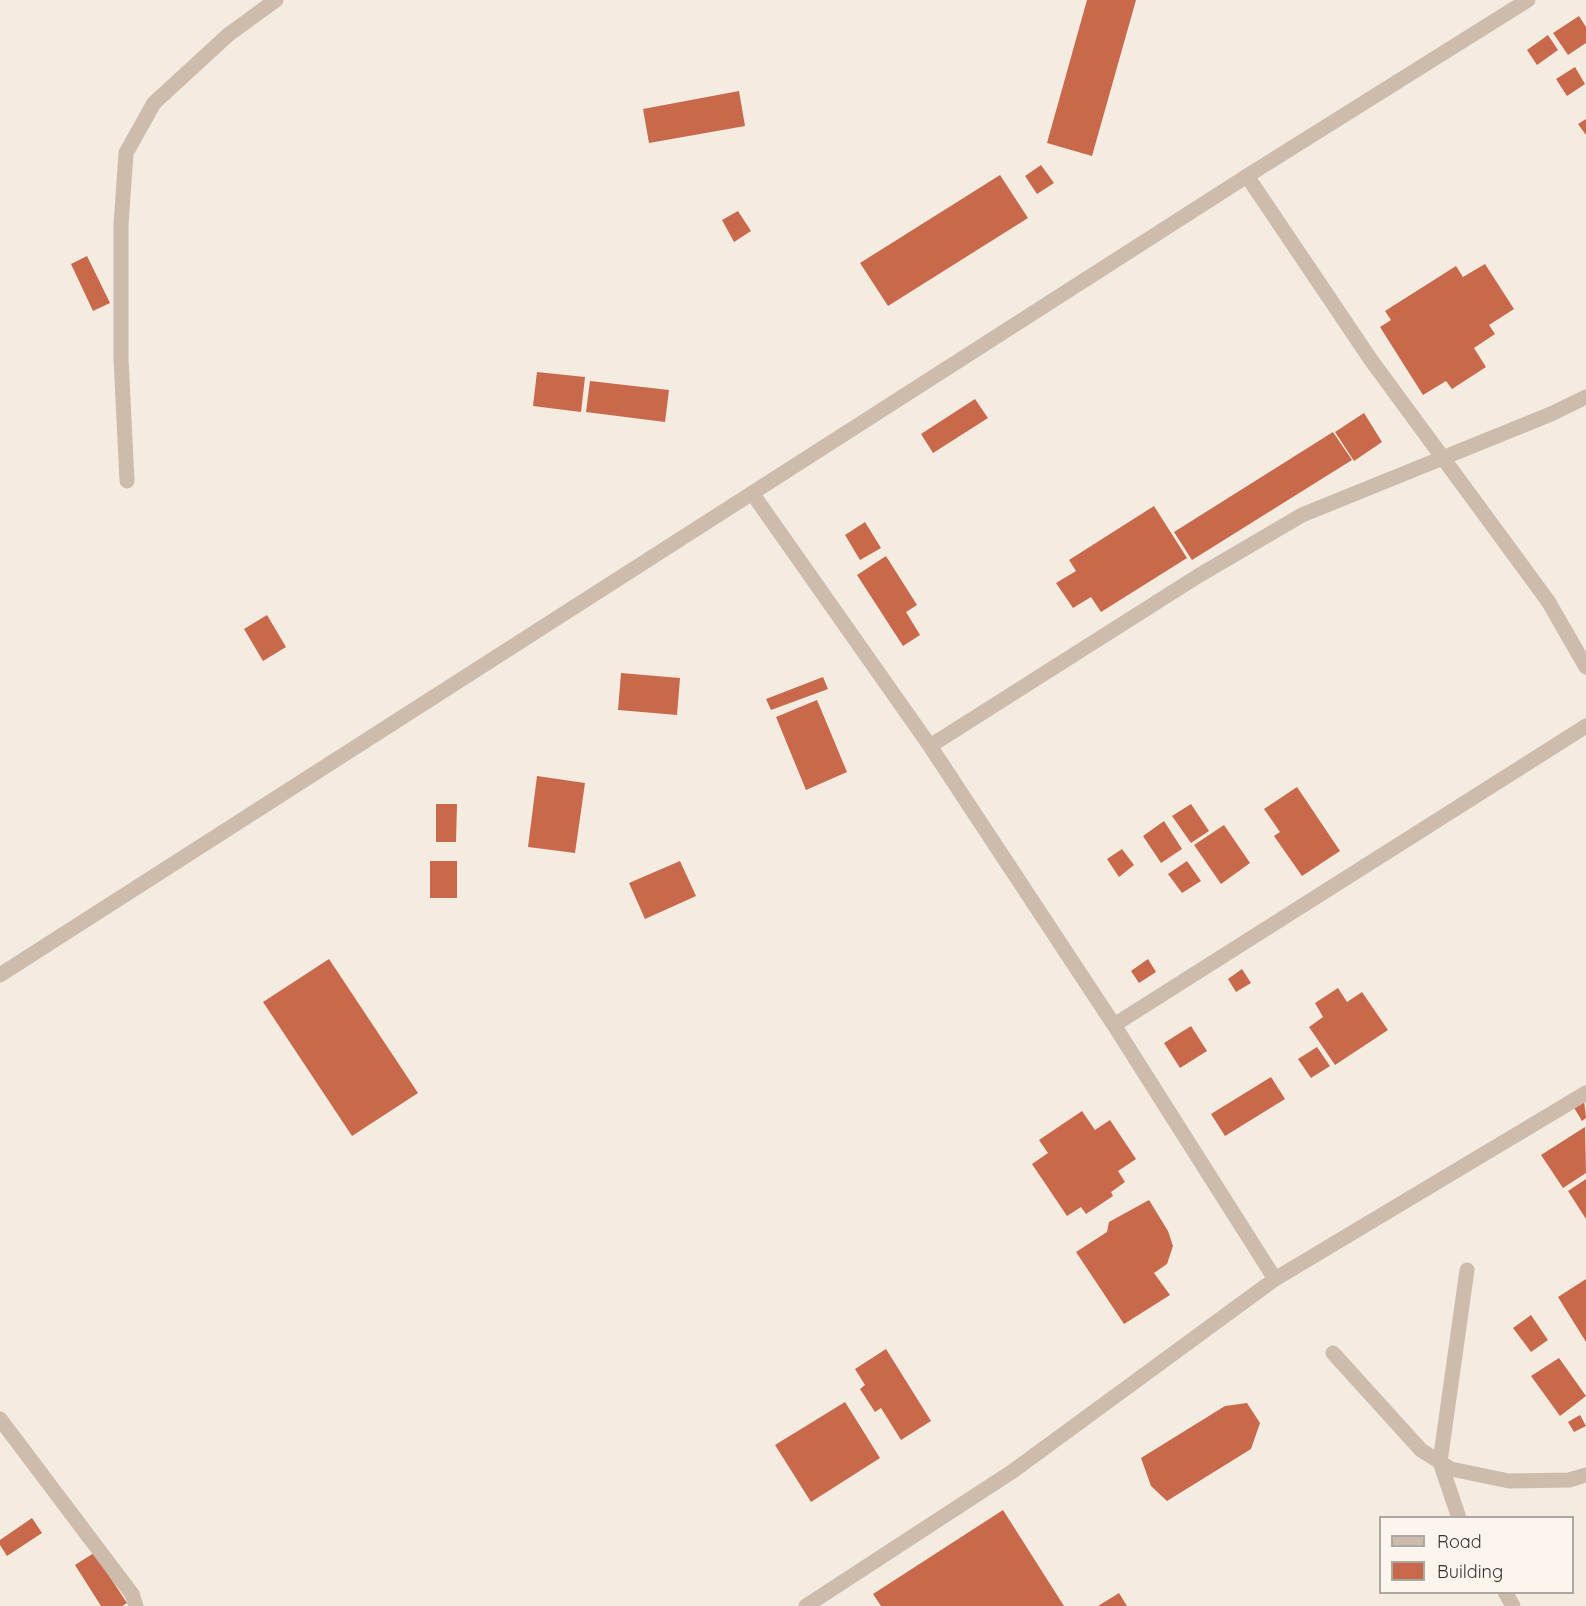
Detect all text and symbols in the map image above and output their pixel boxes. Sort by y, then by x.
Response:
legend [1379,1516,1574,1594]
text: Road [1437,1530,1482,1553]
text: Building [1437,1560,1503,1583]

